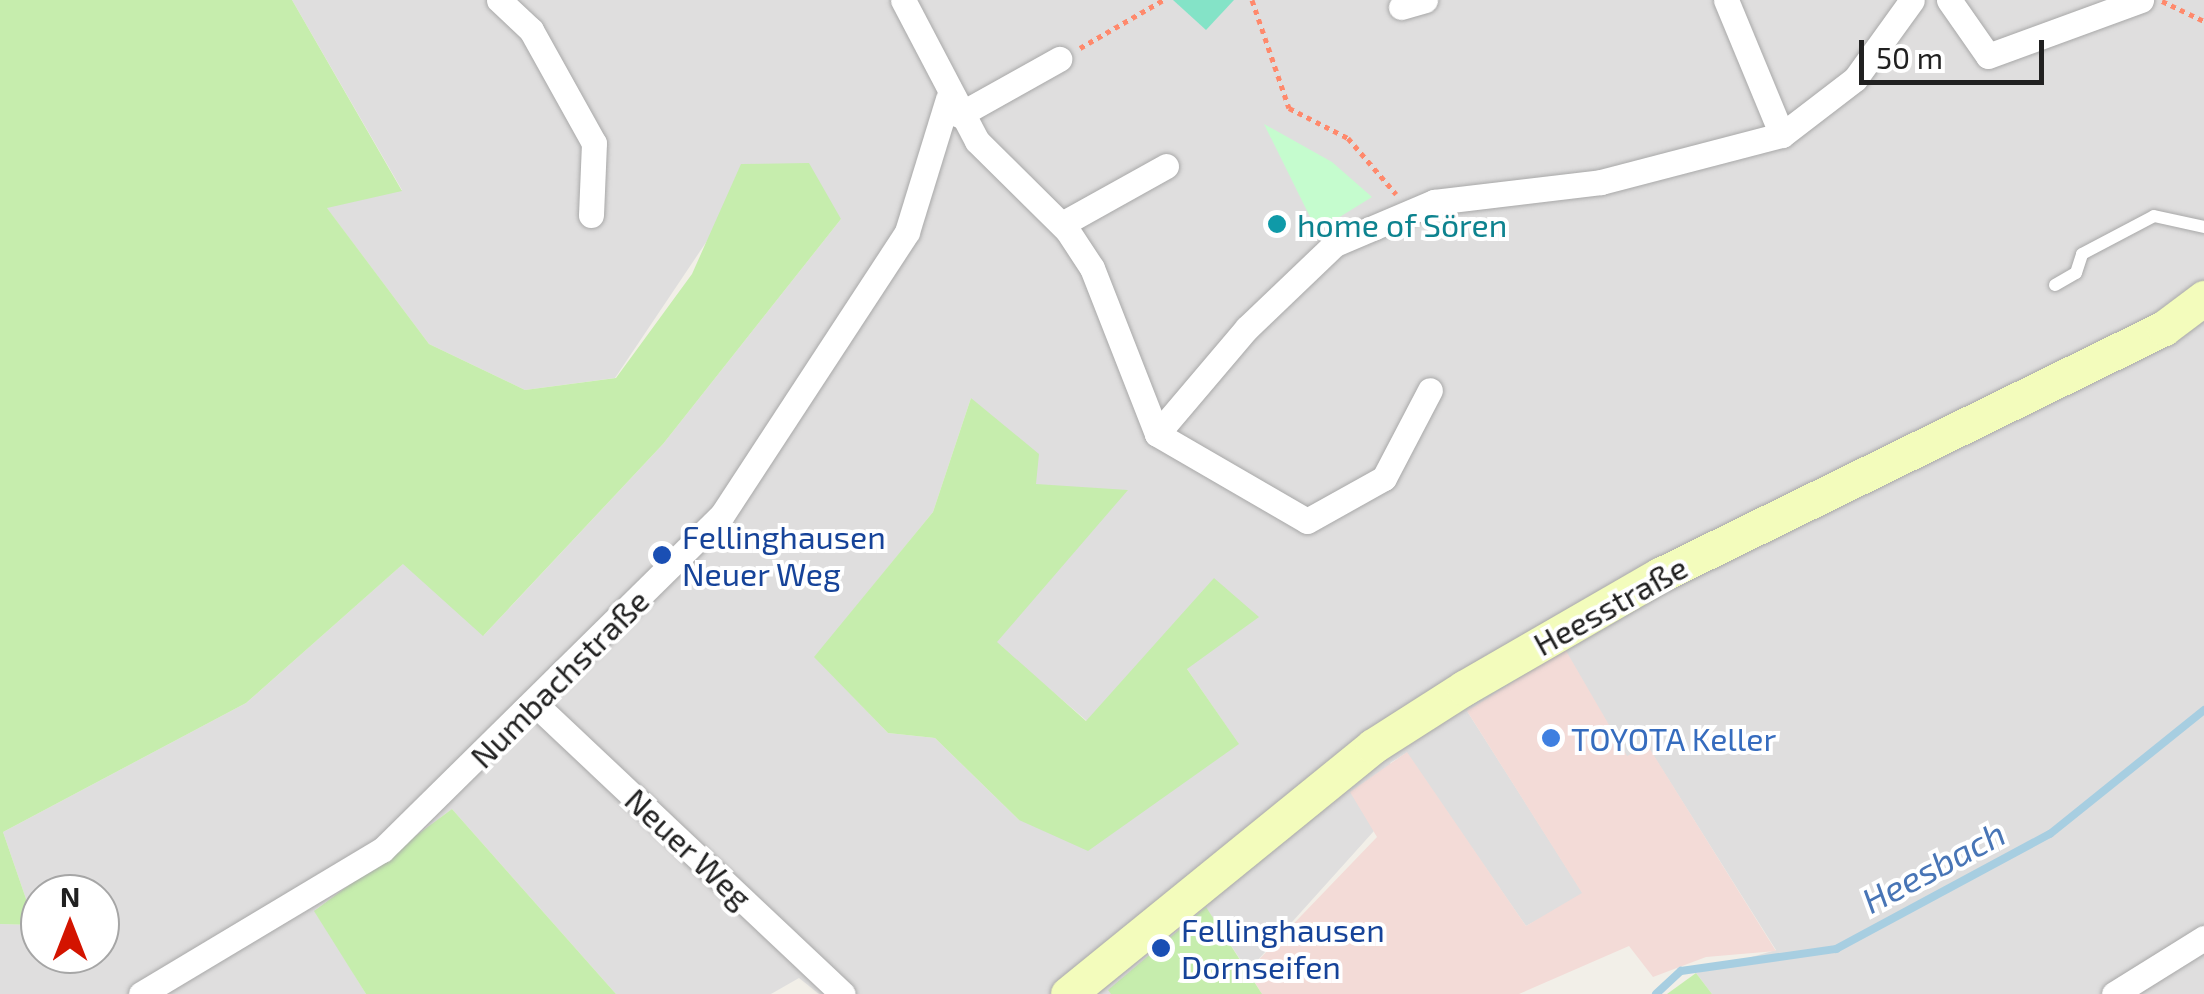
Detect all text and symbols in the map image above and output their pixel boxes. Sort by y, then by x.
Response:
scale bar [1864,20,2049,82]
text: 50 m [1876,39,1943,75]
place label: home of Sören [1297,205,1508,243]
marker: home of Sören [1266,213,1288,235]
place label: Fellinghausen Neuer Weg [682,518,886,593]
marker: Fellinghausen Neuer Weg [651,544,673,566]
street label: Heesstraße [1527,547,1693,663]
street label: Numbachstraße [462,581,656,775]
place label: TOYOTA Keller [1571,719,1777,757]
marker: TOYOTA Keller [1540,727,1562,749]
street label: Neuer Weg [617,779,761,917]
water label: Heesbach [1854,811,2012,921]
north arrow [20,874,120,974]
text: N [60,879,80,913]
place label: Fellinghausen Dornseifen [1181,911,1385,986]
marker: Fellinghausen Dornseifen [1150,937,1172,959]

